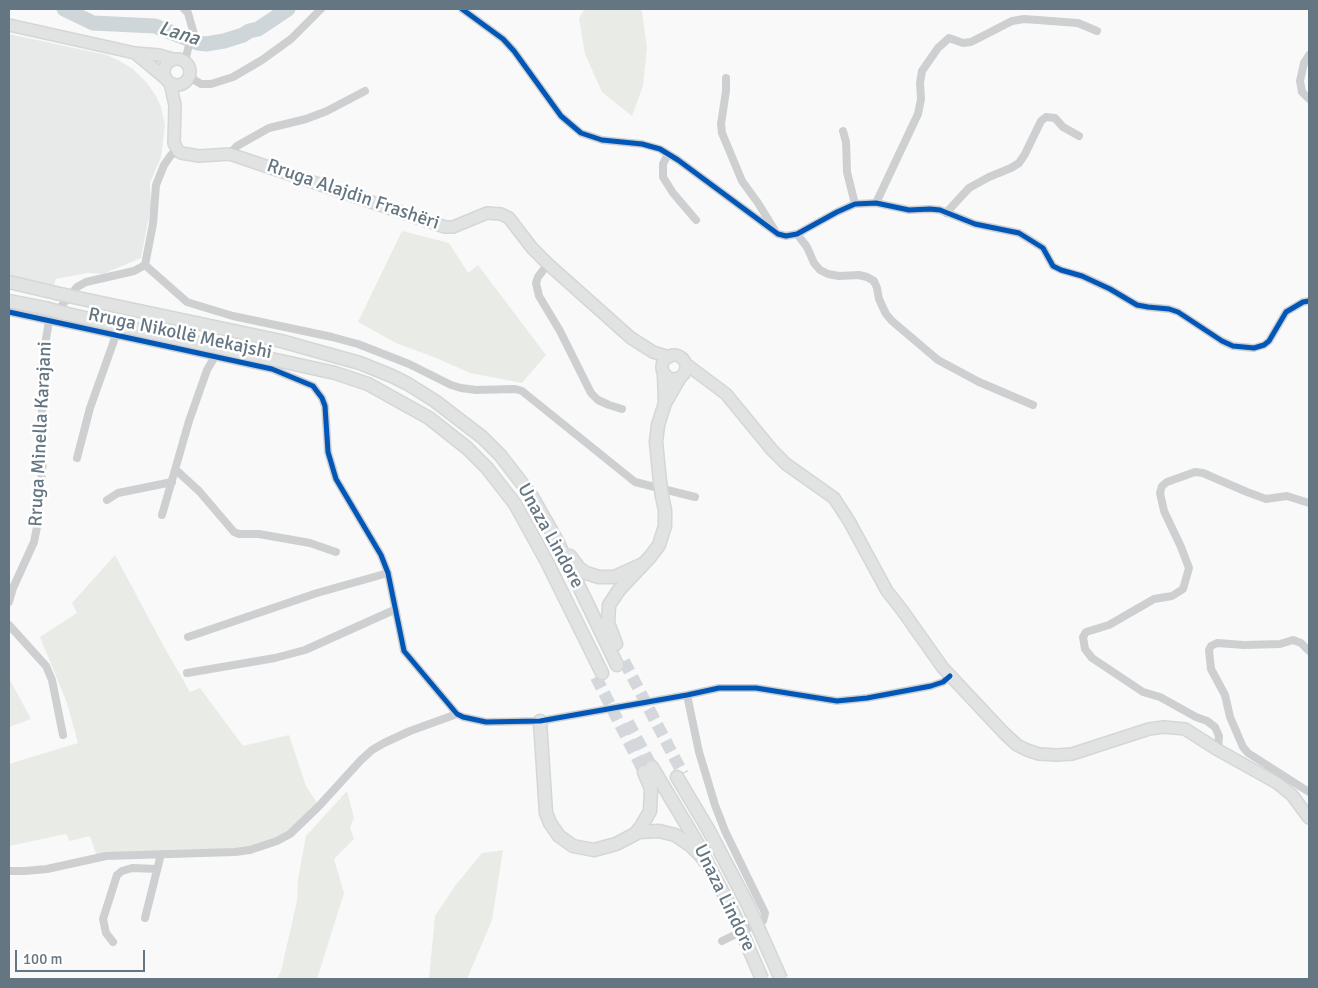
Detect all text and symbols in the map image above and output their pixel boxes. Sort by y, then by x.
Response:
water label: Lana [156,16,202,52]
street label: Rruga Alajdin Frashëri [264,155,442,235]
street label: Rruga Nikollë Mekajshi [86,303,274,365]
street label: Rruga Minella Karajani [25,341,57,527]
street label: Unaza Lindore [512,480,588,592]
street label: Unaza Lindore [688,841,760,955]
scale bar [18,940,148,972]
text: 100 m [23,950,63,968]

